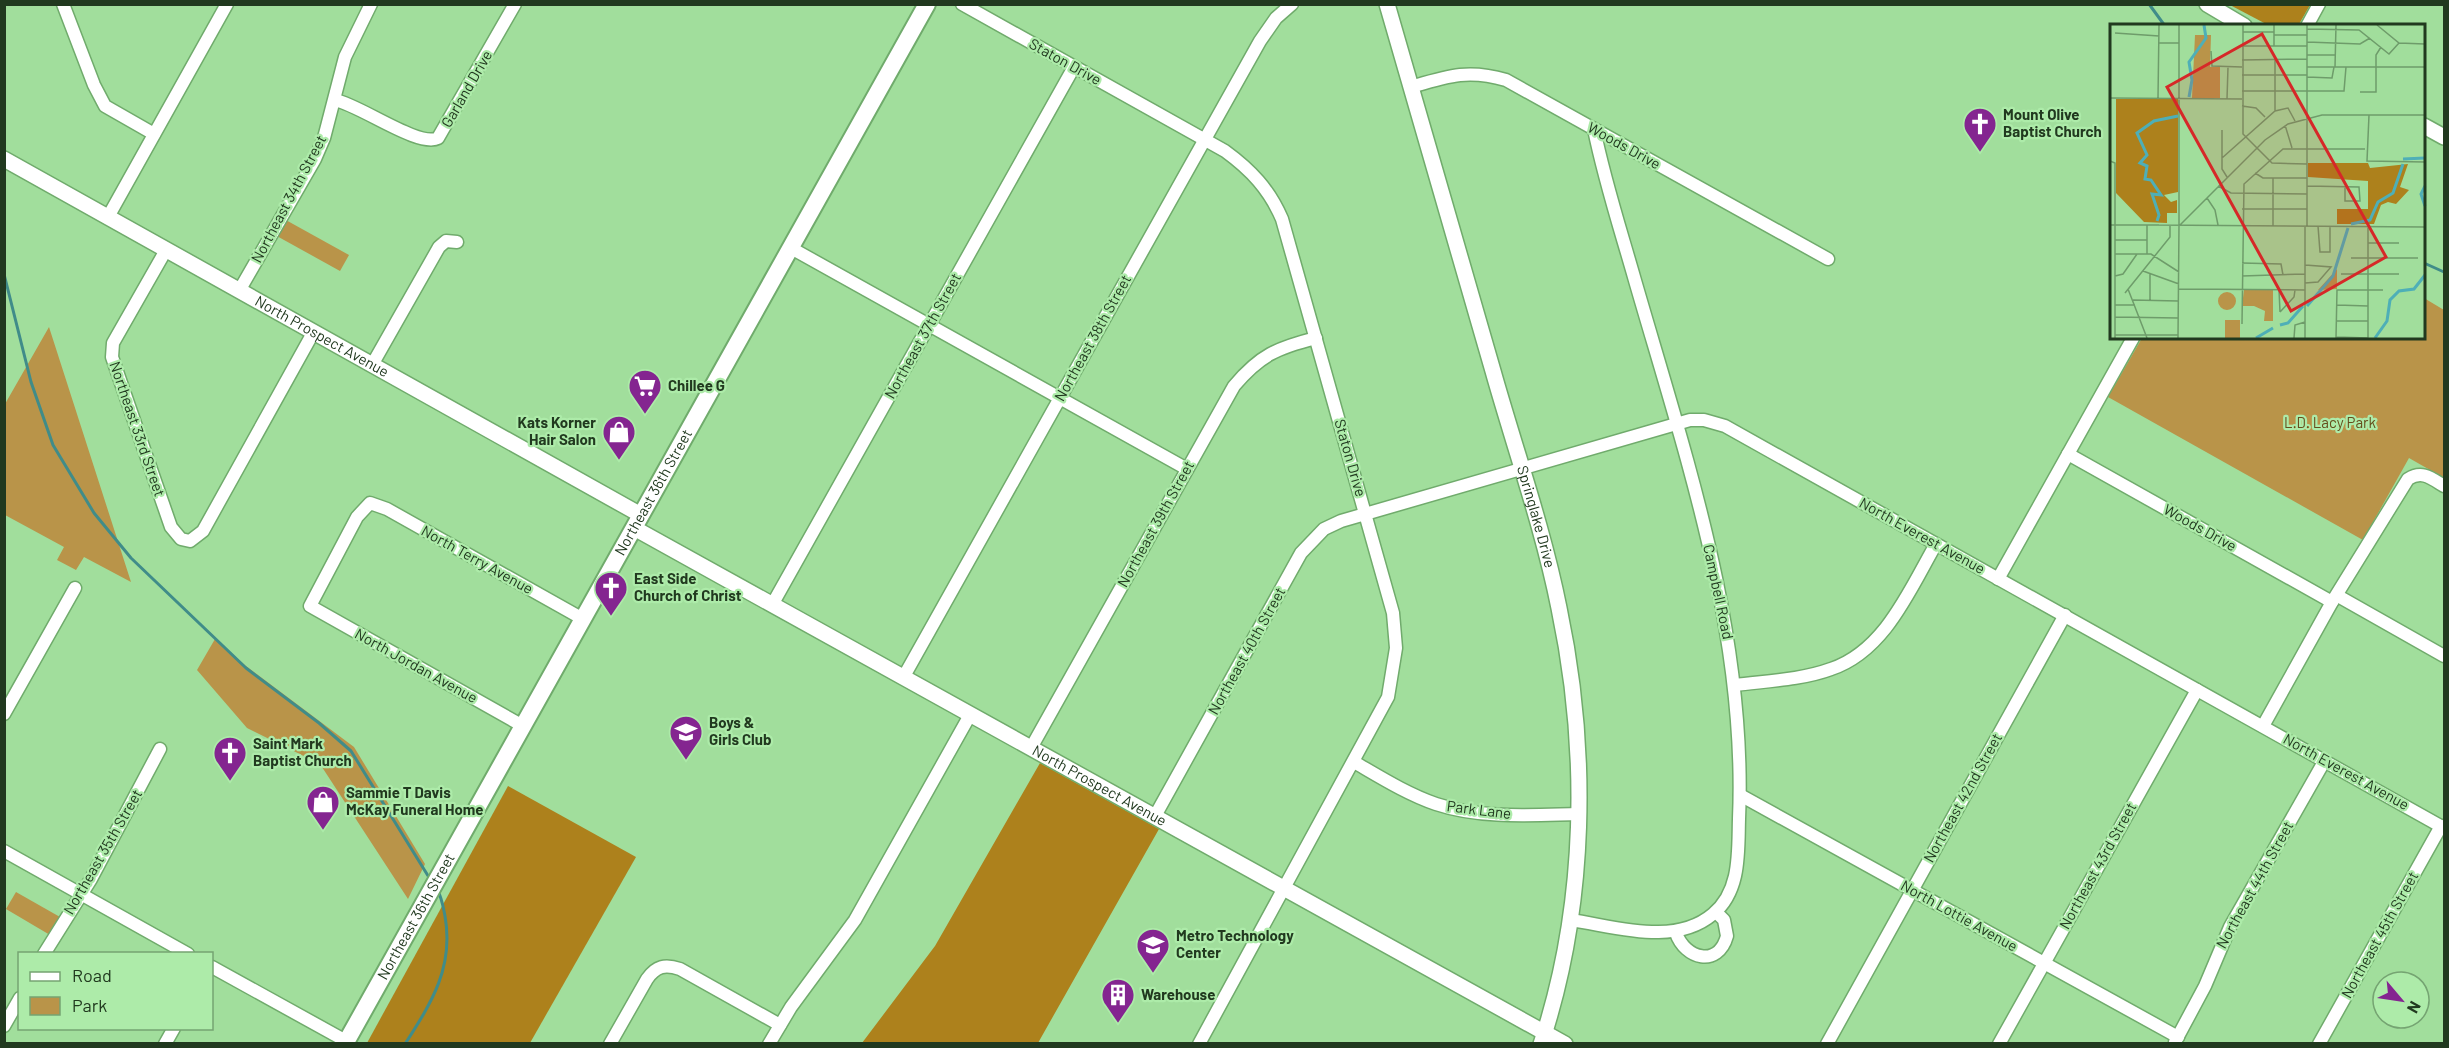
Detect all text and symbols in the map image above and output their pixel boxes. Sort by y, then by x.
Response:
inset map [2110,24,2425,339]
street label: Staton Drive [1026,34,1105,88]
street label: Garland Drive [437,47,495,130]
place label: Mount Olive Baptist Church [2003,105,2102,140]
church icon: Mount Olive Baptist Church [1962,106,1998,153]
street label: Woods Drive [1585,118,1664,173]
street label: Northeast 34th Street [247,132,329,266]
street label: Northeast 37th Street [880,269,964,402]
street label: Northeast 38th Street [1050,271,1134,404]
street label: North Prospect Avenue [252,291,392,380]
street label: Northeast 33rd Street [106,359,170,499]
supermarket icon: Chillee G [627,368,663,415]
place label: Chillee G [668,376,725,394]
place label: Kats Korner Hair Salon [518,413,596,448]
park label: L.D. Lacy Park [2284,413,2377,431]
shop icon: Kats Korner Hair Salon [601,414,637,461]
street label: Staton Drive [1331,417,1371,499]
street label: Northeast 36th Street [610,426,695,558]
street label: Northeast 39th Street [1113,457,1197,590]
street label: Springlake Drive [1514,463,1560,569]
street label: North Everest Avenue [1856,493,1989,577]
street label: Woods Drive [2161,500,2240,555]
street label: North Terry Avenue [418,521,536,597]
street label: Campbell Road [1700,543,1738,641]
place label: East Side Church of Christ [634,569,742,604]
church icon: East Side Church of Christ [593,570,629,617]
street label: Northeast 40th Street [1204,584,1289,717]
street label: North Jordan Avenue [352,624,481,706]
place label: Boys & Girls Club [709,713,771,748]
school or university icon: Boys & Girls Club [668,714,704,761]
street label: North Everest Avenue [2280,729,2413,813]
street label: Northeast 42nd Street [1919,730,2005,865]
place label: Saint Mark Baptist Church [253,734,352,769]
church icon: Saint Mark Baptist Church [212,735,248,782]
street label: North Prospect Avenue [1030,741,1170,829]
place label: Sammie T Davis McKay Funeral Home [346,783,484,818]
shop icon: Sammie T Davis McKay Funeral Home [305,784,341,831]
street label: Northeast 35th Street [59,786,145,917]
street label: Park Lane [1446,796,1512,822]
street label: Northeast 43rd Street [2055,799,2139,932]
street label: Northeast 44th Street [2212,818,2297,951]
street label: Northeast 36th Street [373,850,458,982]
street label: Northeast 45th Street [2337,868,2421,1001]
street label: North Lottie Avenue [1898,876,2021,955]
place label: Metro Technology Center [1176,926,1294,961]
school or university icon: Metro Technology Center [1135,927,1171,974]
legend [18,952,213,1030]
text: Road [72,964,112,986]
north arrow [2371,970,2431,1030]
building icon: Warehouse [1100,977,1136,1024]
place label: Warehouse [1141,985,1215,1003]
text: Park [72,994,107,1016]
text: N [2404,998,2425,1017]

